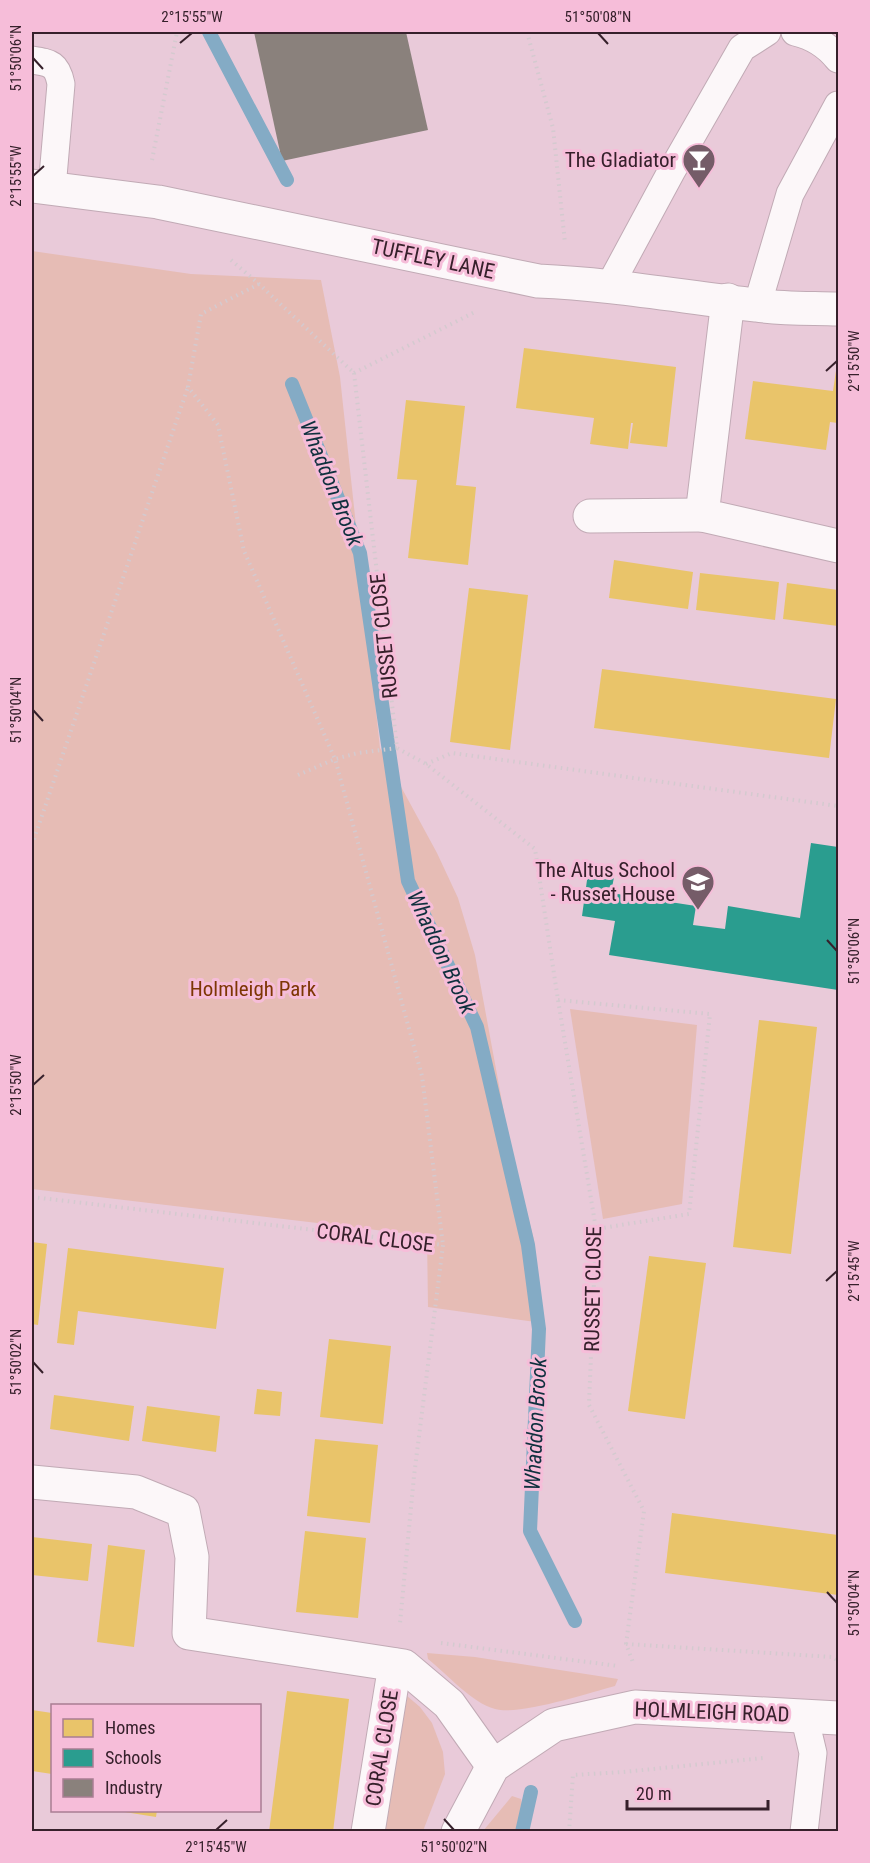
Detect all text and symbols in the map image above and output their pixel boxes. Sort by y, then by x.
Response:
text: 2°15'55"W [161,8,223,26]
text: 51°50'08"N [565,8,631,26]
text: 51°50'06"N [7,25,25,91]
bar icon: The Gladiator [681,142,717,189]
text: 2°15'55"W [7,145,25,207]
place label: The Gladiator [565,148,676,172]
street label: TUFFLEY LANE [369,234,497,284]
text: 2°15'50"W [845,330,863,392]
water label: Whaddon Brook [295,417,368,550]
street label: RUSSET CLOSE [365,572,403,700]
text: 51°50'04"N [7,677,25,743]
place label: The Altus School - Russet House [535,858,675,906]
school or university icon: The Altus School - Russet House [680,864,716,911]
water label: Whaddon Brook [402,887,481,1018]
text: 51°50'06"N [845,918,863,984]
park label: Holmleigh Park [190,977,317,1001]
text: 2°15'50"W [7,1054,25,1116]
street label: CORAL CLOSE [315,1219,435,1257]
street label: RUSSET CLOSE [580,1226,606,1352]
text: 2°15'45"W [845,1240,863,1302]
text: 51°50'02"N [7,1329,25,1395]
water label: Whaddon Brook [520,1357,551,1491]
text: 51°50'04"N [845,1570,863,1636]
street label: CORAL CLOSE [361,1688,403,1808]
street label: HOLMLEIGH ROAD [634,1697,790,1727]
legend [51,1704,261,1812]
text: Homes [105,1717,155,1738]
text: Schools [105,1747,162,1768]
scale bar [627,1773,768,1811]
text: Industry [105,1777,163,1798]
text: 20 m [636,1783,671,1804]
text: 2°15'45"W [185,1838,247,1856]
text: 51°50'02"N [421,1838,487,1856]

